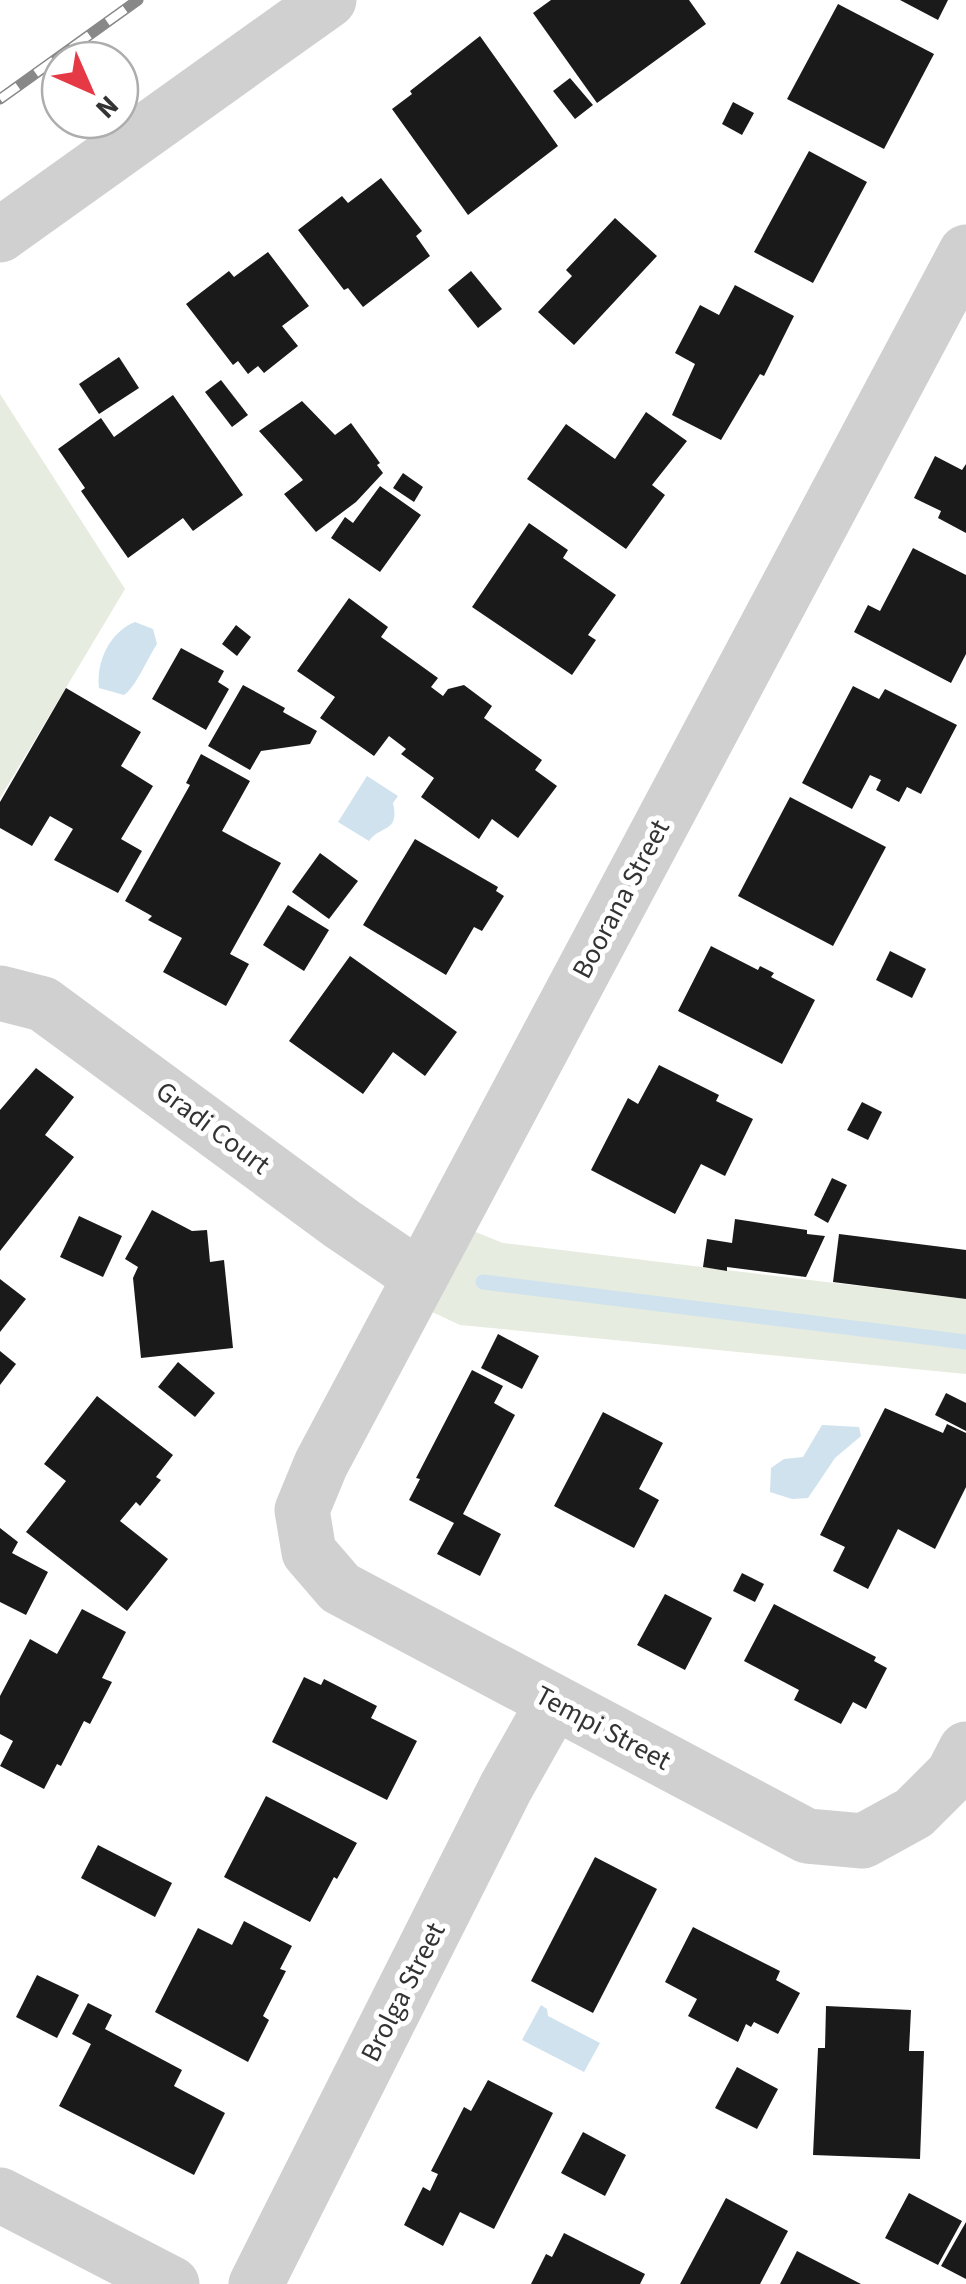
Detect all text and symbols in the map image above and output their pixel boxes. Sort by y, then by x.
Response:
north arrow [40,40,140,140]
text: N [86,86,128,128]
street label: Boorana Street [562,812,680,986]
street label: Gradi Court [147,1072,279,1185]
street label: Tempi Street [528,1675,678,1781]
street label: Brolga Street [351,1915,456,2069]

